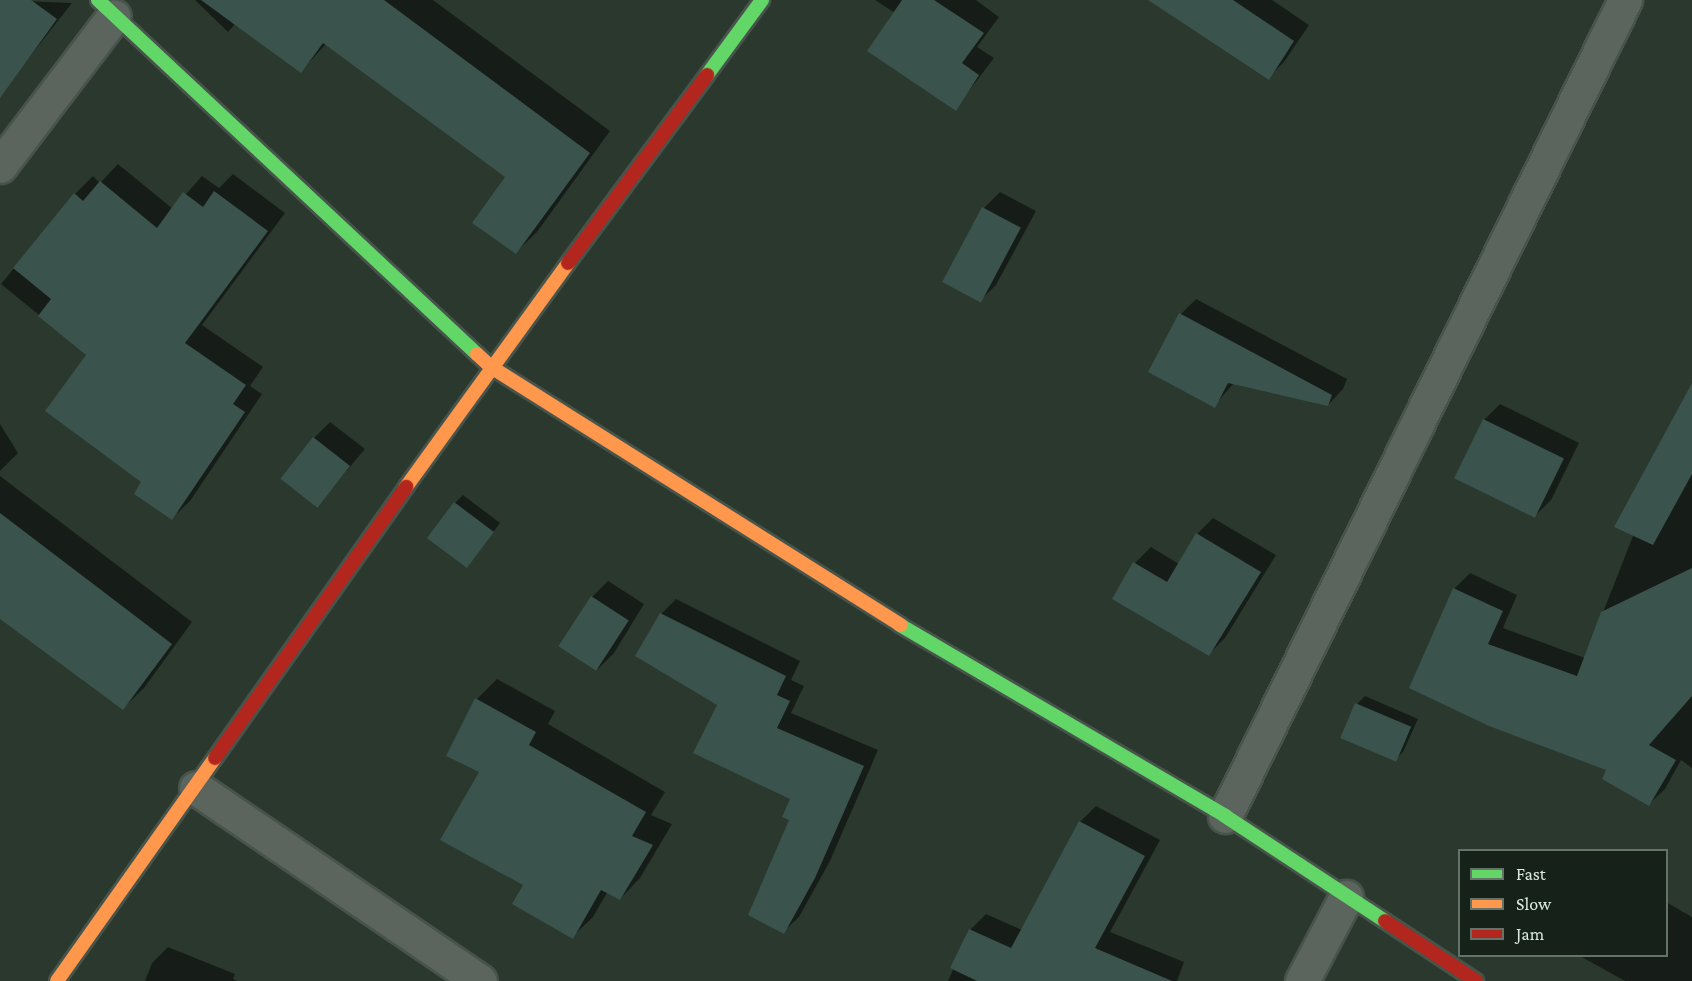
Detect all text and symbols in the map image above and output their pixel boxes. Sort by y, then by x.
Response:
legend [1458,849,1668,957]
text: Fast [1516,864,1546,884]
text: Slow [1516,894,1551,914]
text: Jam [1516,924,1544,944]

